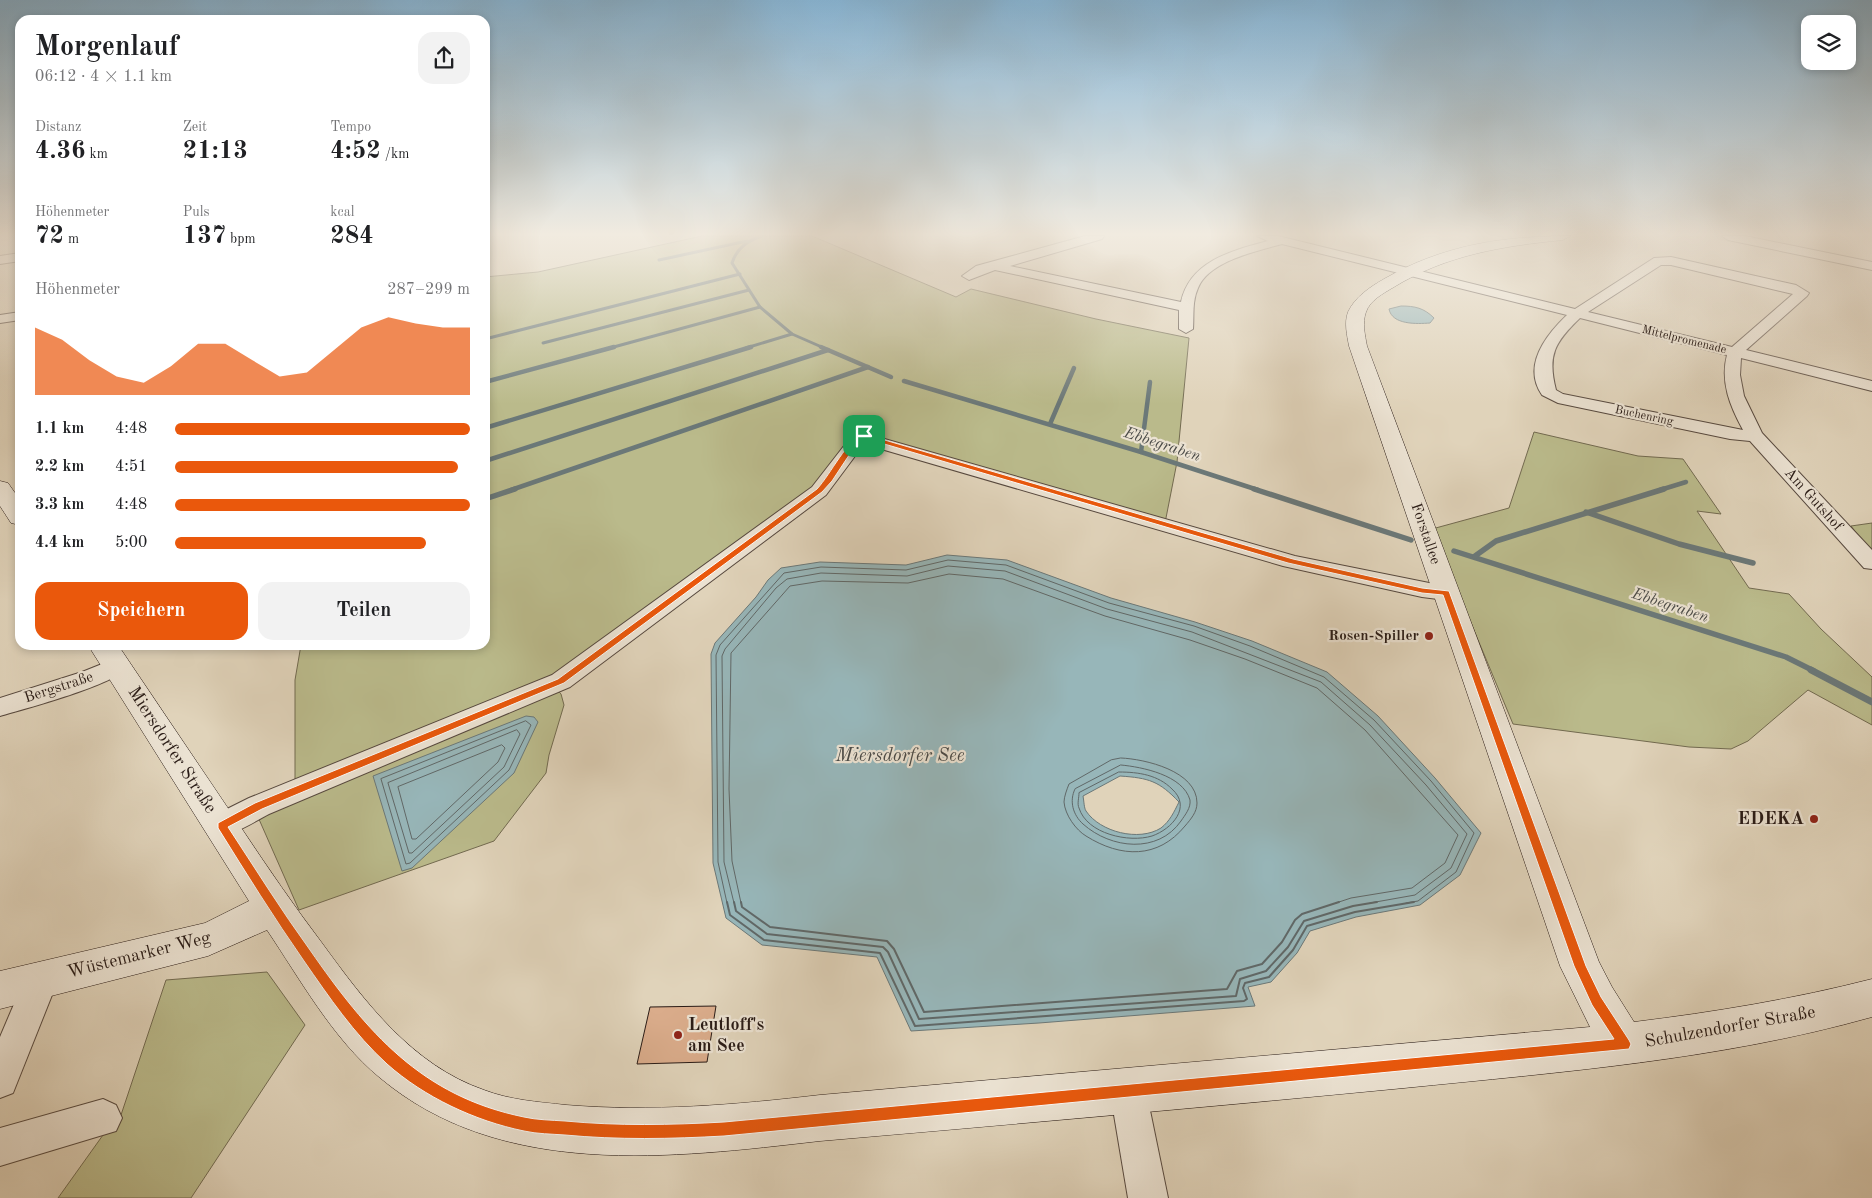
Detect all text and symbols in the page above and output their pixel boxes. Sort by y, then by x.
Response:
map controls [1801,15,1856,70]
button: layers [1801,15,1856,70]
button: share [418,32,470,84]
text: Morgenlauf [35,34,179,62]
text: 06:12 · 4 × 1.1 km [35,69,172,85]
text: Distanz [35,120,81,134]
text: Zeit [183,120,207,134]
text: Tempo [330,120,371,134]
text: 4.36 [35,139,86,164]
text: 21:13 [183,139,248,164]
text: 4:52 [330,139,381,164]
text: km [86,147,108,161]
text: /km [381,147,409,161]
text: Höhenmeter [35,205,109,219]
text: Puls [183,205,210,219]
text: kcal [330,205,354,219]
text: 72 [35,224,64,249]
text: 137 [183,224,226,249]
text: 284 [330,224,374,249]
text: m [64,232,79,246]
text: bpm [226,232,256,246]
text: Höhenmeter [35,282,120,298]
text: 287–299 m [387,282,470,298]
street label: Mittelpromenade [1640,324,1728,356]
street label: Buchenring [1614,404,1675,428]
pin [843,415,885,457]
text: 1.1 km [35,421,84,437]
text: 4:48 [115,421,147,437]
icon: arrive [850,422,878,450]
water label: Ebbegraben [1121,425,1202,465]
text: 2.2 km [35,459,84,475]
text: 4:51 [115,459,147,475]
street label: Am Gutshof [1781,466,1846,535]
text: 3.3 km [35,497,84,513]
text: 4:48 [115,497,147,513]
street label: Forstallee [1408,501,1442,567]
text: 4.4 km [35,535,84,551]
text: 5:00 [115,535,147,551]
button: Speichern [35,582,248,640]
button: Teilen [258,582,470,640]
water label: Ebbegraben [1629,586,1710,626]
place label: Rosen-Spiller [1328,629,1419,644]
marker: Rosen-Spiller [1423,630,1435,642]
street label: Bergstraße [23,670,95,706]
street label: Miersdorfer Straße [124,683,220,817]
water label: Miersdorfer See [834,747,965,766]
place label: EDEKA [1738,810,1804,828]
marker: EDEKA [1808,813,1820,825]
street label: Wüstemarker Weg [65,928,213,982]
street label: Schulzendorfer Straße [1643,1003,1817,1051]
place label: Leutloff's am See [688,1016,765,1055]
marker: Leutloff's am See [672,1029,684,1041]

